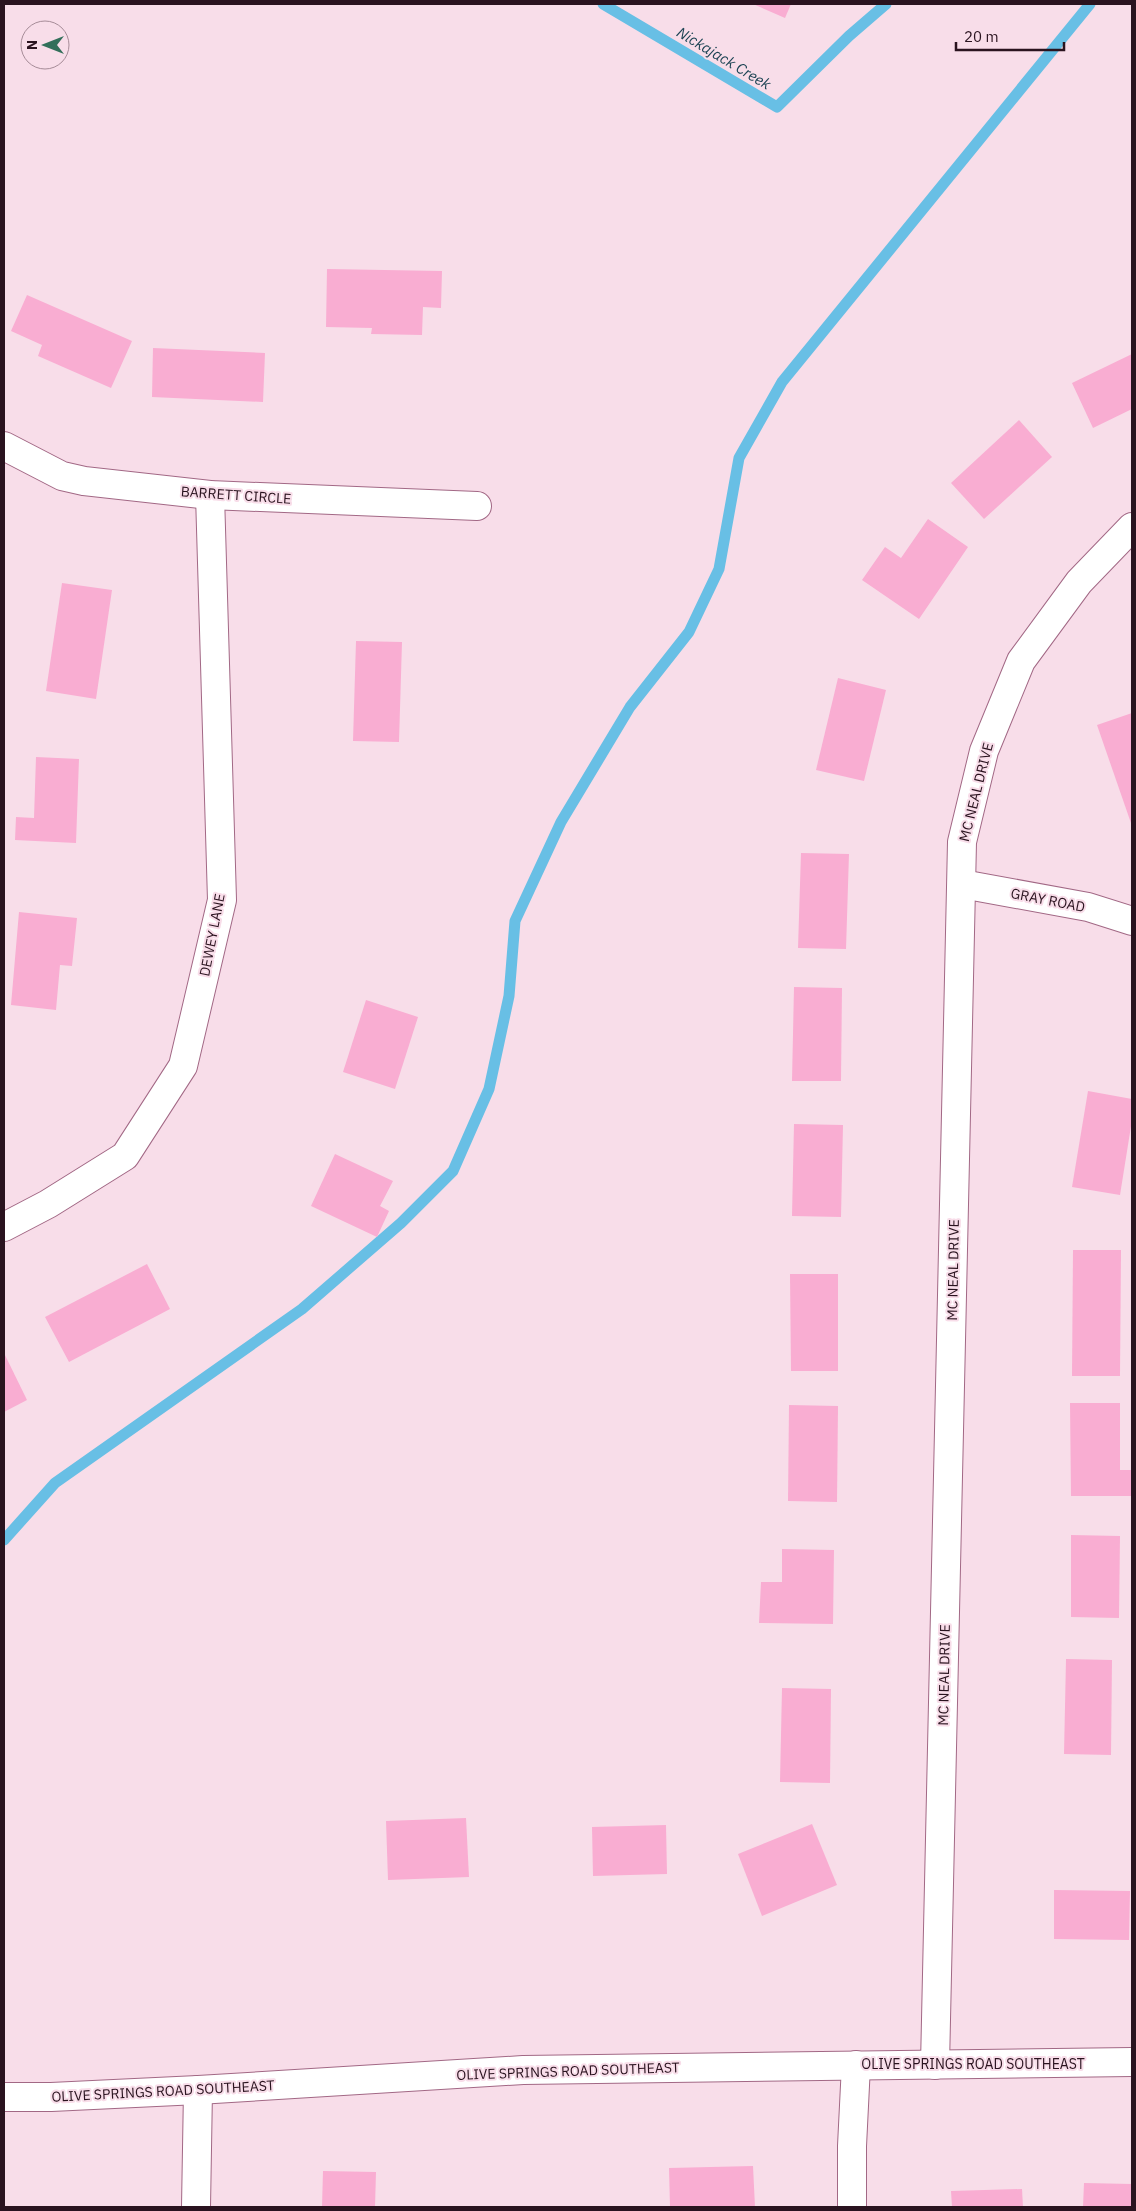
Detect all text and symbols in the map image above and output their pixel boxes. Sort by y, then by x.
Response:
north arrow [20,20,70,70]
scale bar [956,20,1064,52]
water label: Nickajack Creek [673,22,775,94]
text: 20 m [964,27,999,46]
text: N [23,40,41,50]
street label: BARRETT CIRCLE [180,482,292,508]
street label: MC NEAL DRIVE [955,741,997,843]
street label: GRAY ROAD [1009,884,1087,916]
street label: DEWEY LANE [195,892,229,978]
street label: MC NEAL DRIVE [943,1219,963,1321]
street label: MC NEAL DRIVE [934,1624,954,1726]
street label: OLIVE SPRINGS ROAD SOUTHEAST [861,2055,1085,2073]
street label: OLIVE SPRINGS ROAD SOUTHEAST [456,2058,680,2084]
street label: OLIVE SPRINGS ROAD SOUTHEAST [51,2076,275,2106]

